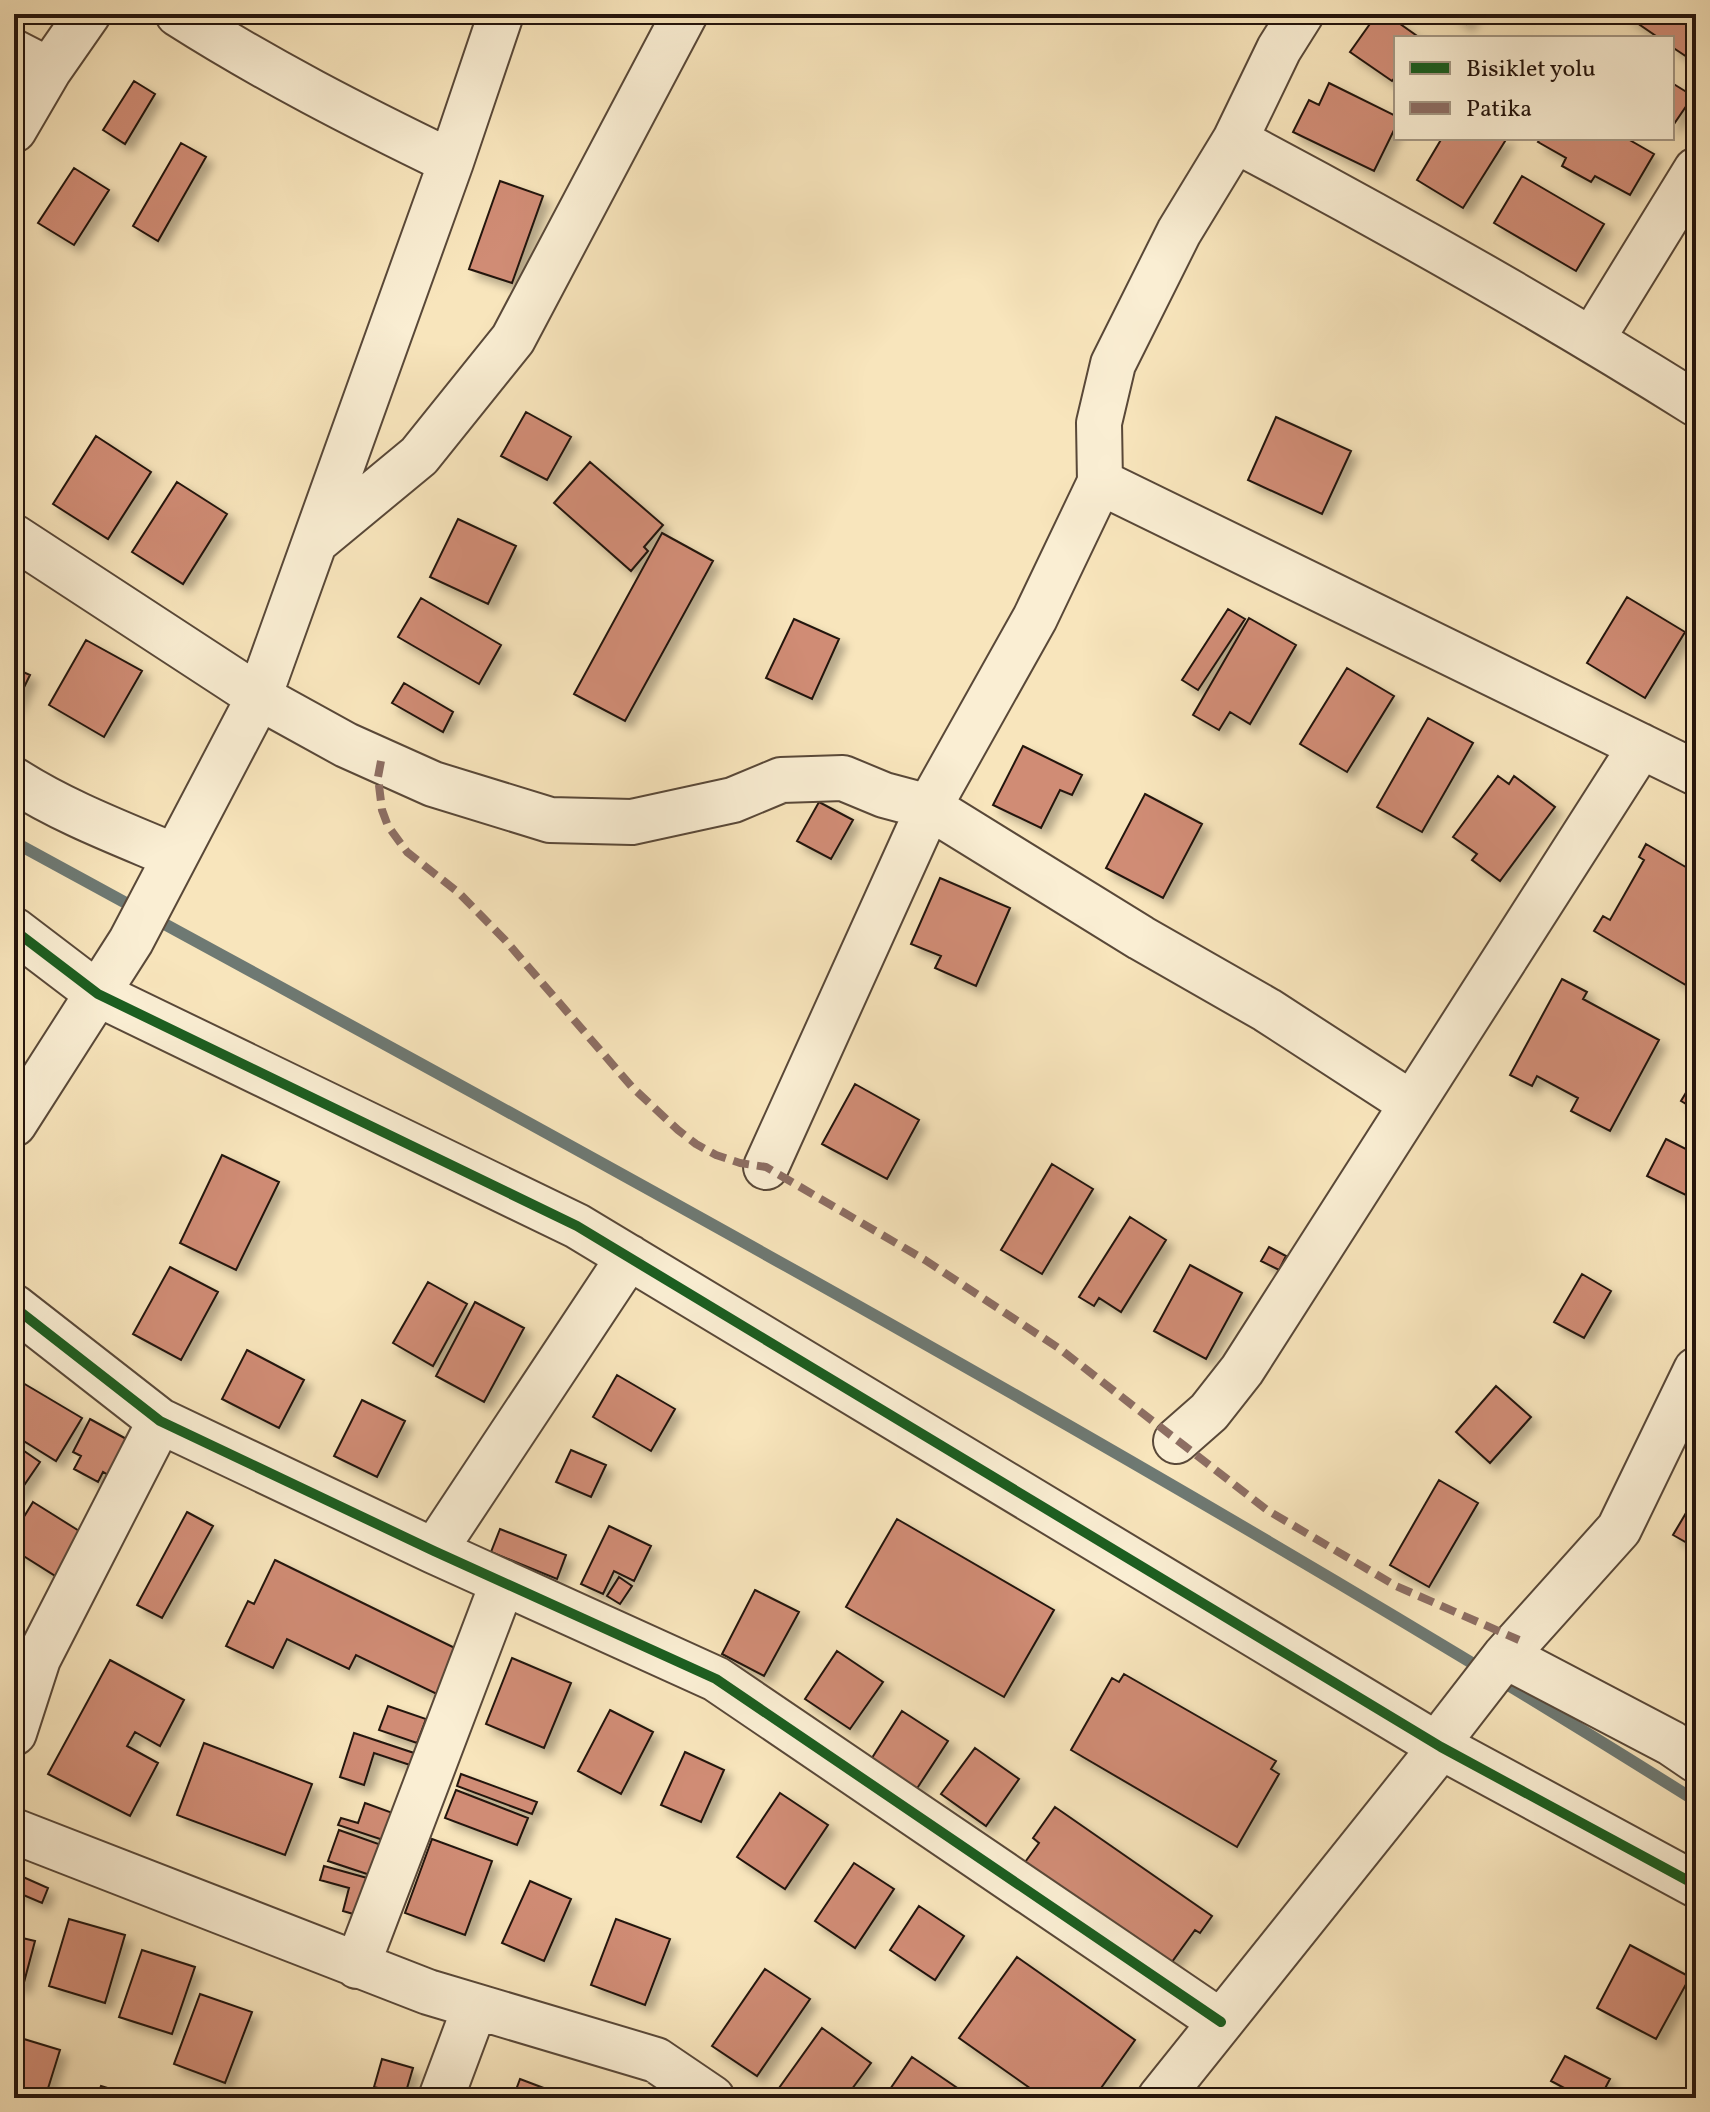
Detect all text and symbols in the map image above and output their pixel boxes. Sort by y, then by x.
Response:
legend [1394,36,1674,140]
text: Bisiklet yolu [1466,53,1596,87]
text: Patika [1466,93,1532,127]

